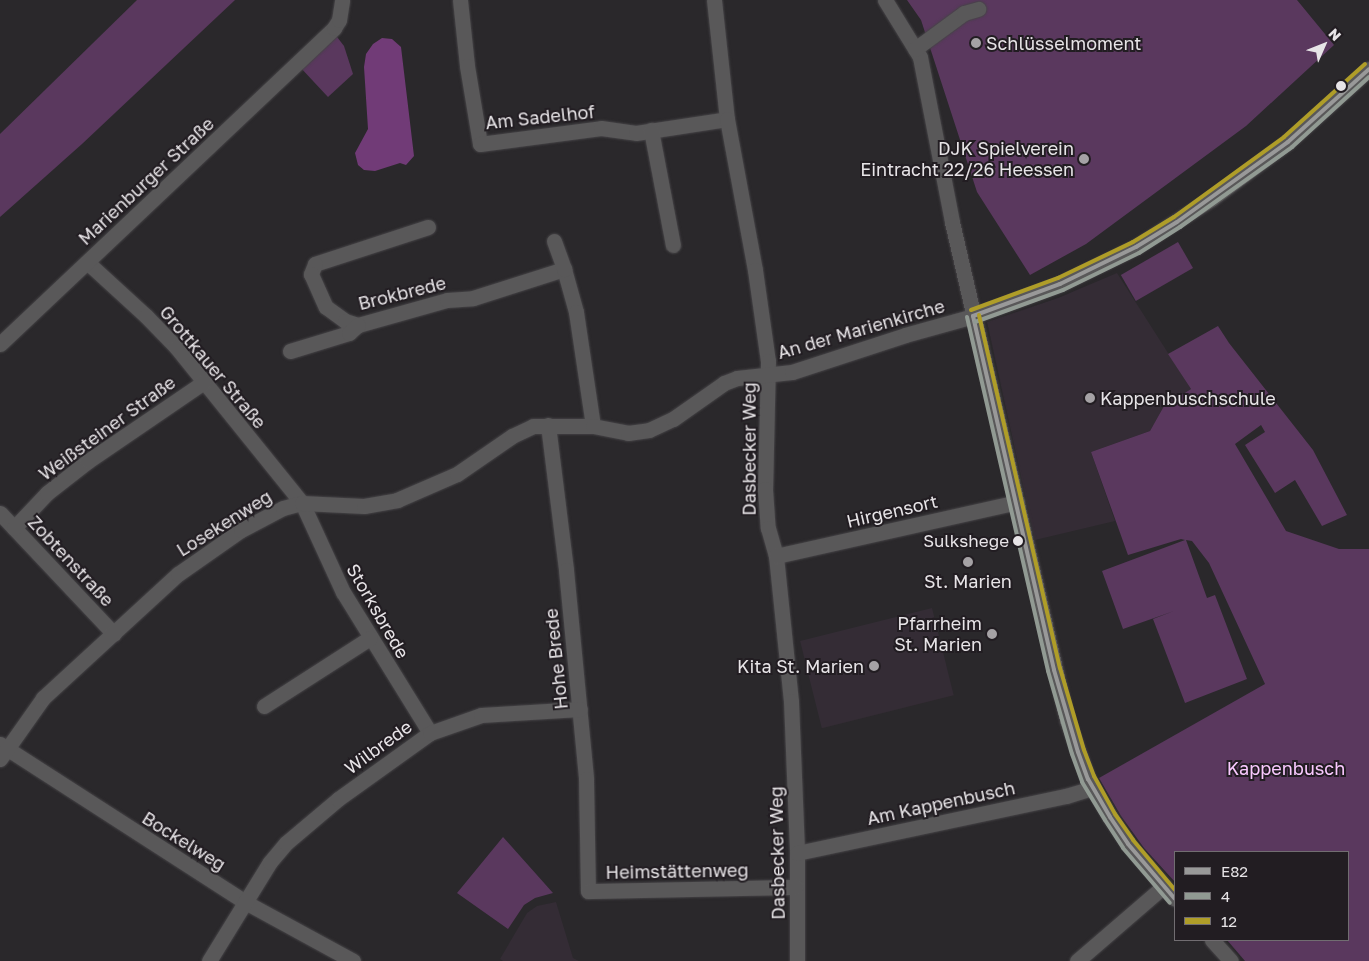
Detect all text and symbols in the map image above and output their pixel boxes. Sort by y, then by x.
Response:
north arrow [1299,20,1349,70]
text: N [1325,24,1345,44]
place label: Schlüsselmoment [986,32,1142,54]
marker: Schlüsselmoment [970,37,982,49]
unlabelled marker [1336,81,1346,91]
street label: Am Sadelhof [484,101,596,133]
street label: Marienburger Straße [74,113,218,249]
place label: DJK Spielverein Eintracht 22/26 Heessen [860,138,1074,180]
marker: DJK Spielverein Eintracht 22/26 Heessen [1078,153,1090,165]
street label: Brokbrede [356,272,448,314]
street label: An der Marienkirche [775,295,947,363]
street label: Grottkauer Straße [155,301,271,433]
street label: Weißsteiner Straße [34,371,180,485]
street label: Dasbecker Weg [738,382,760,516]
place label: Kappenbuschschule [1100,387,1276,409]
marker: Kappenbuschschule [1084,392,1096,404]
street label: Losekenweg [173,485,275,561]
street label: Hirgensort [844,490,940,532]
street label: Zobtenstraße [24,511,118,611]
place label: Sulkshege [923,531,1009,551]
marker: Sulkshege [1013,536,1023,546]
marker: St. Marien [962,556,974,568]
street label: Storksbrede [342,560,414,662]
place label: St. Marien [924,570,1012,592]
street label: Hohe Brede [540,607,572,711]
place label: Pfarrheim St. Marien [894,613,982,656]
marker: Pfarrheim St. Marien [986,628,998,640]
place label: Kita St. Marien [737,655,864,677]
marker: Kita St. Marien [868,660,880,672]
street label: Wilbrede [340,715,416,779]
park label: Kappenbusch [1227,757,1345,779]
street label: Am Kappenbusch [865,777,1017,829]
street label: Dasbecker Weg [765,786,789,920]
street label: Bockelweg [138,807,230,875]
legend [1174,851,1349,941]
street label: Heimstättenweg [605,859,749,883]
text: E82 [1221,862,1248,880]
text: 4 [1221,887,1230,905]
text: 12 [1221,912,1237,930]

